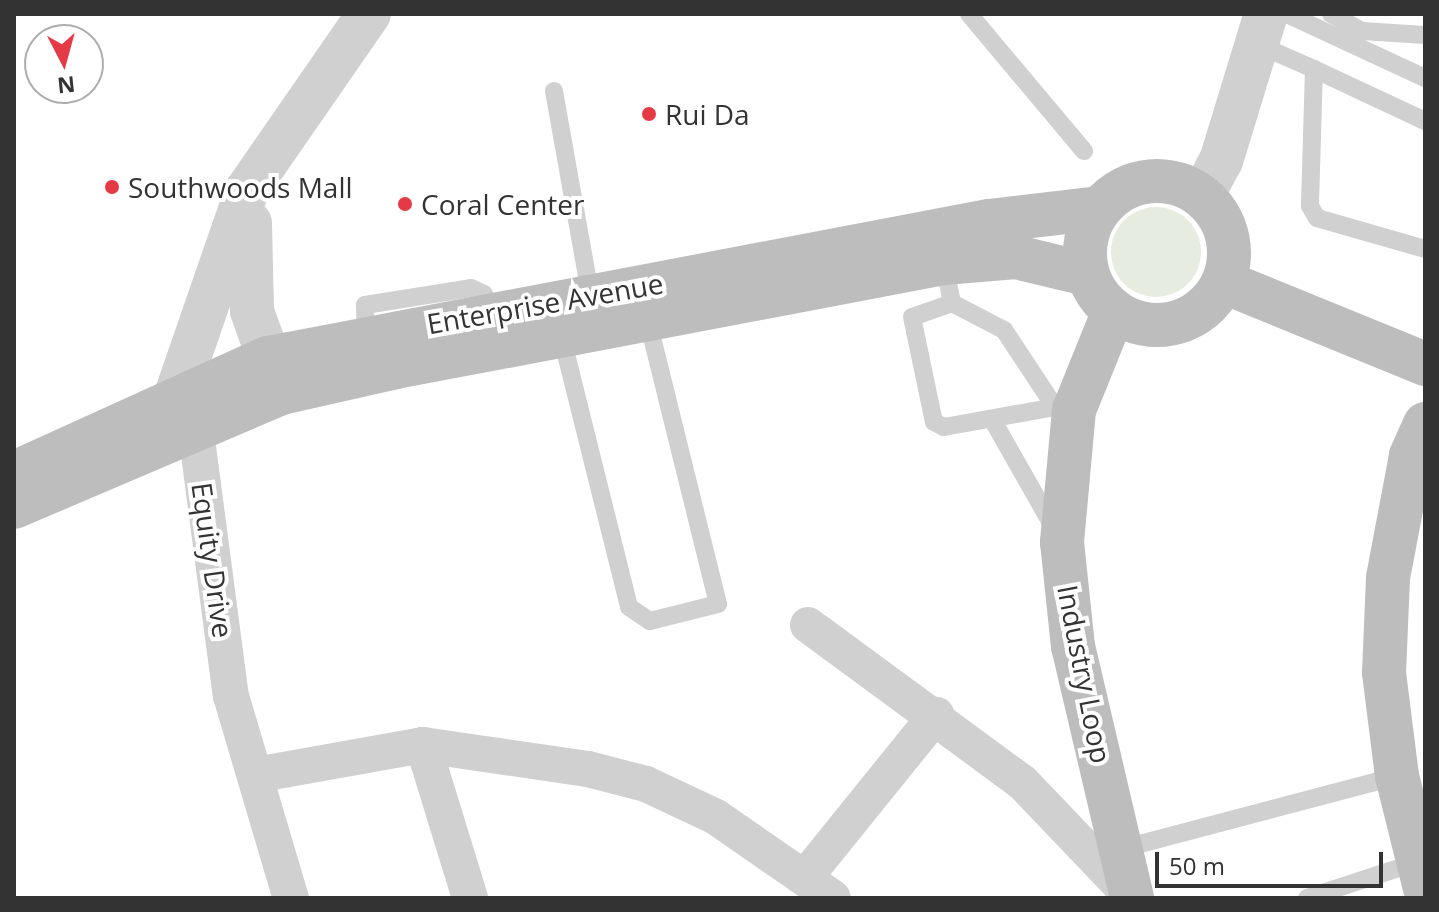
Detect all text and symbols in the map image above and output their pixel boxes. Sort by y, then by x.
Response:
north arrow [24,24,104,104]
text: N [56,70,77,102]
place label: Rui Da [665,97,750,131]
marker: Rui Da [640,105,658,123]
place label: Southwoods Mall [128,170,353,204]
marker: Southwoods Mall [103,178,121,196]
place label: Coral Center [421,187,585,221]
marker: Coral Center [396,195,414,213]
street label: Enterprise Avenue [424,266,666,340]
street label: Equity Drive [185,480,241,640]
street label: Industry Loop [1051,582,1119,766]
scale bar [1159,836,1387,886]
text: 50 m [1169,849,1225,882]

